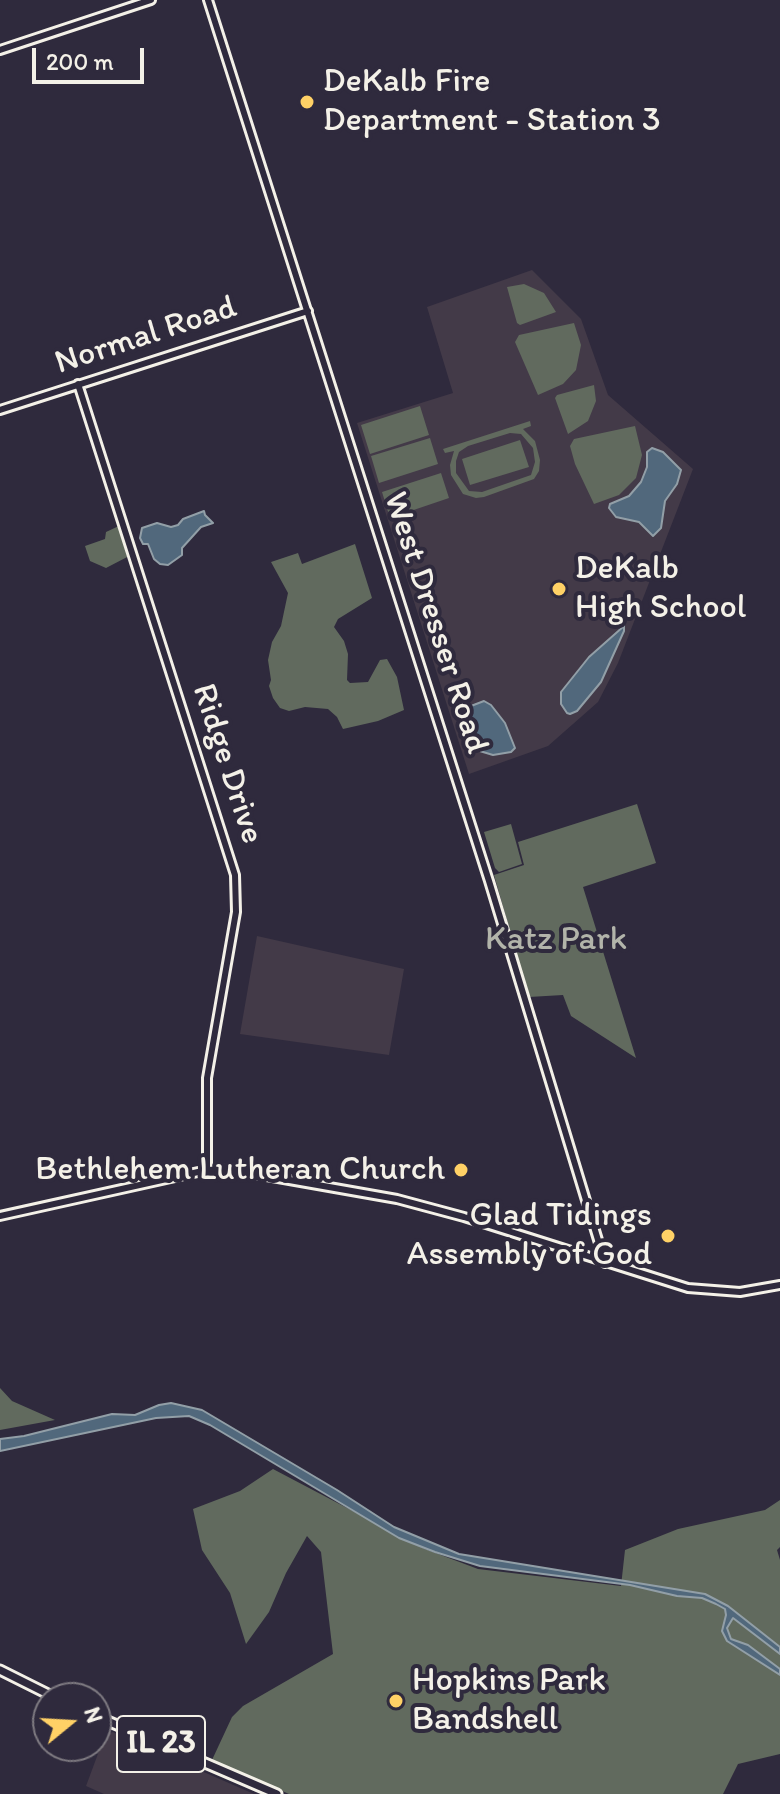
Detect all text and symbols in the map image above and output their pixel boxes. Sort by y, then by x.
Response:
scale bar [36,32,148,82]
text: 200 m [46,47,114,76]
place label: DeKalb Fire Department - Station 3 [323,62,661,142]
marker: DeKalb Fire Department - Station 3 [298,93,316,111]
street label: Normal Road [50,287,242,385]
street label: West Dresser Road [373,487,497,759]
place label: DeKalb High School [575,549,746,628]
marker: DeKalb High School [550,580,568,598]
street label: Ridge Drive [182,679,272,849]
park label: Katz Park [485,920,627,960]
place label: Bethlehem Lutheran Church [35,1150,445,1190]
marker: Bethlehem Lutheran Church [452,1161,470,1179]
place label: Glad Tidings Assembly of God [407,1196,652,1276]
marker: Glad Tidings Assembly of God [659,1227,677,1245]
place label: Hopkins Park Bandshell [412,1661,606,1740]
north arrow [32,1682,112,1762]
marker: Hopkins Park Bandshell [387,1692,405,1710]
text: N [78,1704,109,1726]
road number: IL 23 [117,1716,205,1772]

